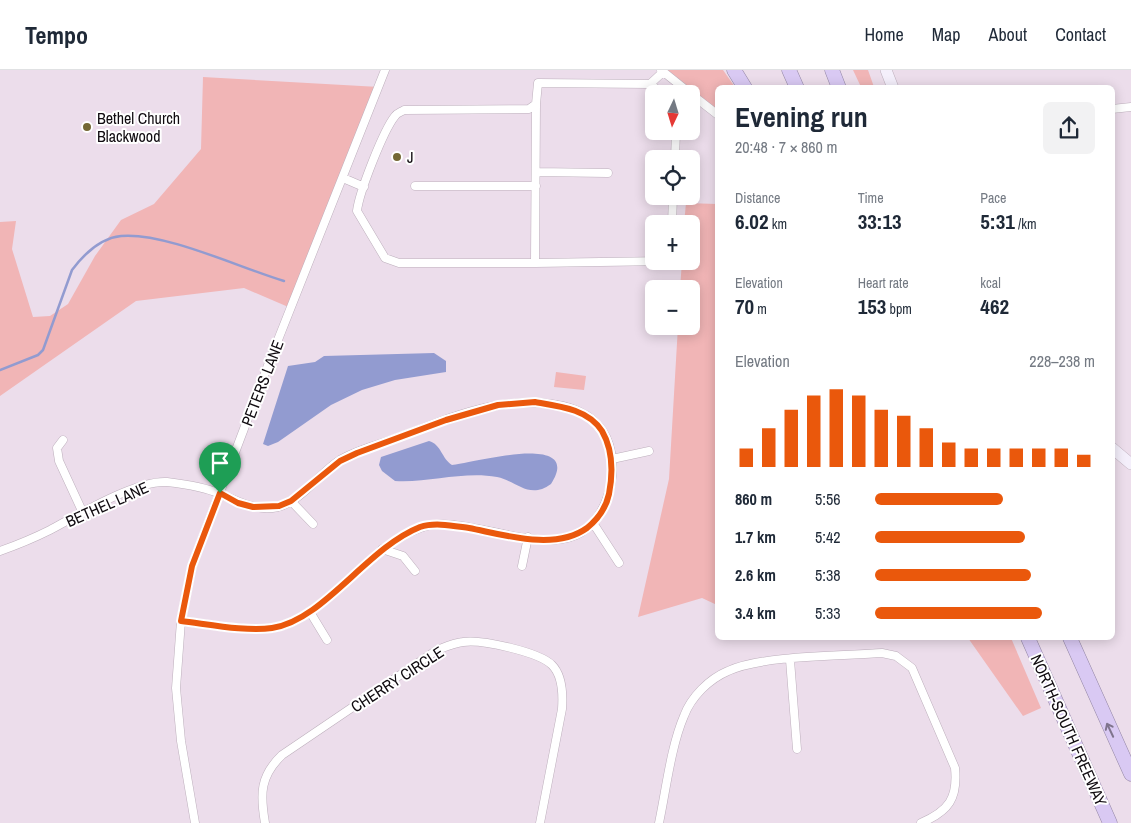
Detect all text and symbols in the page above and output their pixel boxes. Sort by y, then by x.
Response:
text: Tempo [25,19,88,51]
text: Home [864,22,904,47]
text: Map [932,22,961,47]
text: About [989,22,1027,47]
text: Contact [1055,22,1106,47]
north arrow [645,85,700,140]
map controls [645,85,700,335]
text: Evening run [735,98,868,136]
button: share [1043,102,1095,154]
place label: Bethel Church Blackwood [97,107,180,147]
marker: Bethel Church Blackwood [81,121,93,133]
text: 20:48 · 7 × 860 m [735,136,838,158]
place label: J [407,146,414,168]
button: locate [645,150,700,205]
marker: J [391,151,403,163]
text: Distance [735,189,780,207]
text: Time [858,189,884,207]
text: Pace [980,189,1007,207]
text: 6.02 [735,207,769,236]
text: 33:13 [858,207,902,236]
text: 5:31 [980,207,1015,236]
button: + [645,215,700,270]
text: km [769,215,787,233]
text: /km [1015,215,1036,233]
text: Elevation [735,274,783,292]
text: Heart rate [858,274,909,292]
text: kcal [980,274,1001,292]
button: − [645,280,700,335]
text: 70 [735,292,754,321]
text: 153 [858,292,886,321]
text: 462 [980,292,1009,321]
text: m [754,300,767,318]
text: bpm [886,300,912,318]
street label: PETERS LANE [236,337,288,429]
text: Elevation [735,350,790,372]
text: 228–238 m [1029,350,1095,372]
pin [199,442,241,493]
icon: arrive [206,449,234,477]
street label: BETHEL LANE [62,476,152,532]
text: 860 m [735,488,772,510]
text: 5:56 [815,488,841,510]
text: 1.7 km [735,526,776,548]
text: 5:42 [815,526,841,548]
text: 2.6 km [735,564,776,586]
text: 5:38 [815,564,841,586]
text: 3.4 km [735,602,776,624]
text: 5:33 [815,602,841,624]
street label: CHERRY CIRCLE [346,641,448,717]
street label: NORTH-SOUTH FREEWAY [1026,651,1112,810]
one-way arrow [1105,723,1115,738]

